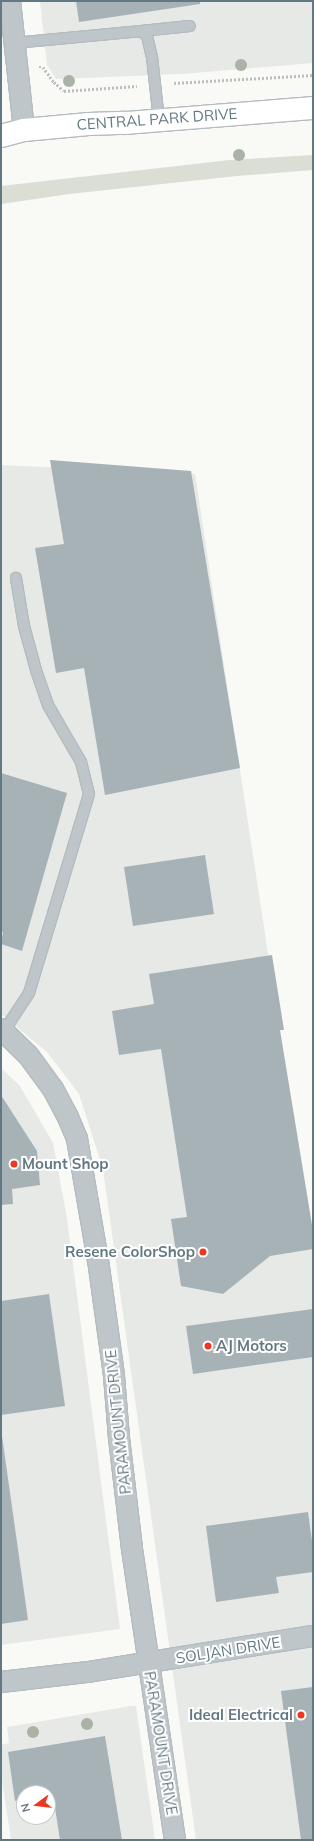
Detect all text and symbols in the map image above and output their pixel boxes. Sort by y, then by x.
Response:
street label: CENTRAL PARK DRIVE [76,104,238,134]
place label: Mount Shop [22,1155,109,1173]
marker: Mount Shop [9,1159,19,1169]
place label: Resene ColorShop [65,1243,195,1261]
marker: Resene ColorShop [198,1247,208,1257]
place label: AJ Motors [216,1337,287,1355]
marker: AJ Motors [203,1341,213,1351]
street label: PARAMOUNT DRIVE [101,1349,135,1495]
street label: SOLJAN DRIVE [174,1633,282,1667]
street label: PARAMOUNT DRIVE [141,1670,181,1816]
place label: Ideal Electrical [189,1706,293,1724]
marker: Ideal Electrical [296,1710,306,1720]
north arrow [16,1785,56,1825]
text: N [18,1802,33,1814]

